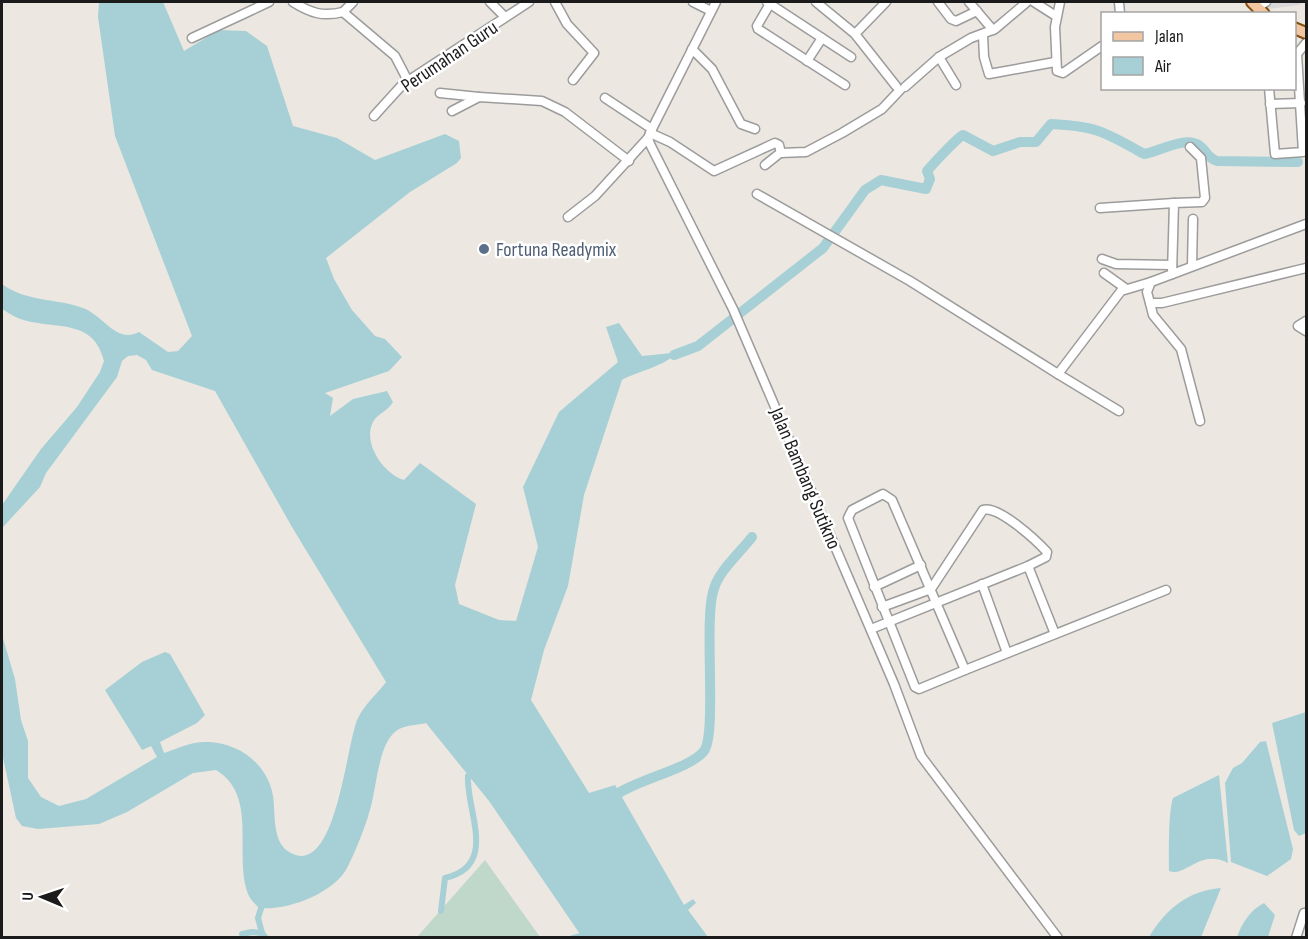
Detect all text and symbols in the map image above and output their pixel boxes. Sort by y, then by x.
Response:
legend [1101,12,1296,90]
street label: Perumahan Guru [397,16,503,98]
text: Jalan [1154,26,1184,47]
text: Air [1154,56,1171,77]
place label: Fortuna Readymix [496,238,617,262]
marker: Fortuna Readymix [477,242,491,256]
street label: Jalan Bambang Sutikno [764,403,846,553]
north arrow [12,867,72,927]
text: U [19,892,38,901]

